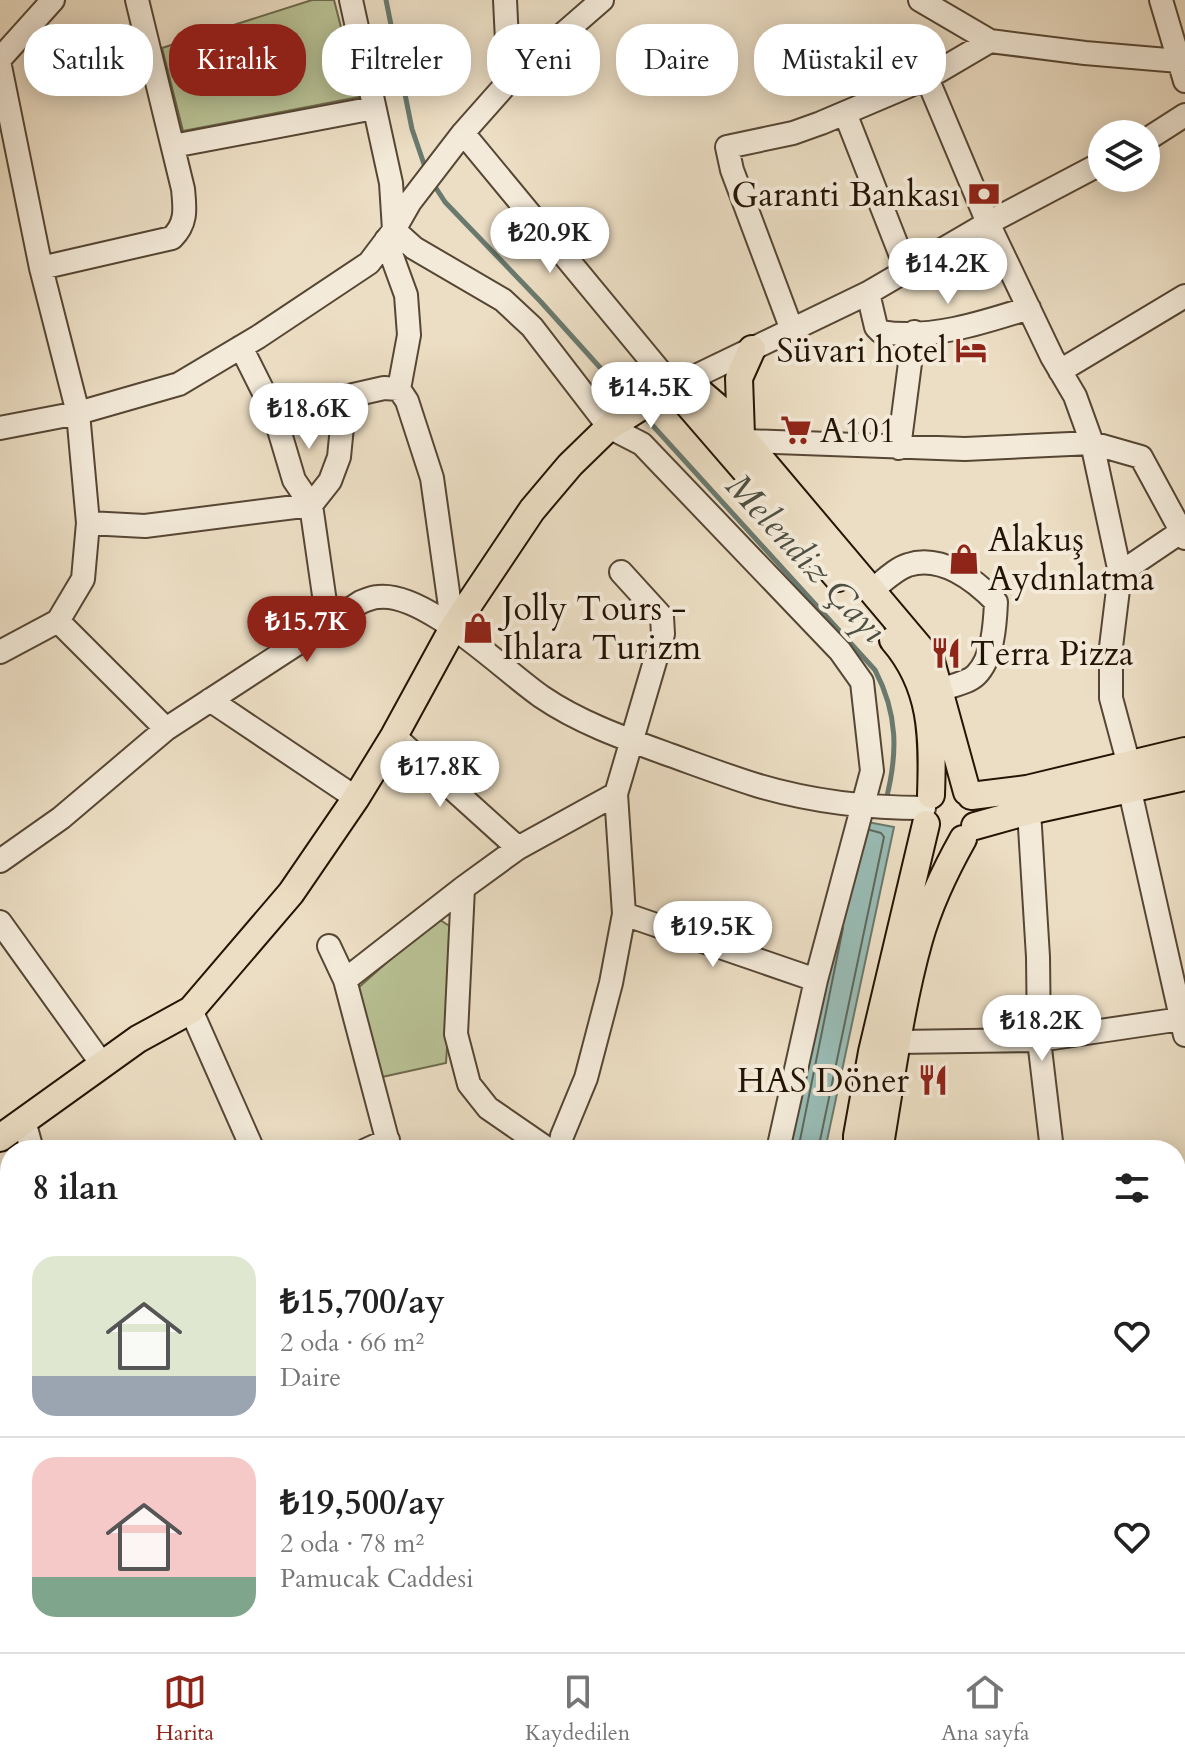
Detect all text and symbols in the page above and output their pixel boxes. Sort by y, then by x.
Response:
chip: Satılık [24,24,153,96]
chip: Kiralık [169,24,306,96]
chip: Filtreler [322,24,471,96]
chip: Yeni [487,24,600,96]
chip: Daire [616,24,738,96]
chip: Müstakil ev [754,24,946,96]
map controls [1088,120,1160,192]
button: layers [1088,120,1160,192]
place label: Garanti Bankası [732,172,960,218]
bank icon: Garanti Bankası [967,177,1001,211]
pin: ₺20.9K [485,207,615,275]
text: ₺20.9K [508,215,592,250]
pin: ₺14.2K [883,238,1013,306]
text: ₺14.2K [906,246,990,281]
place label: Süvari hotel [776,328,947,374]
hotel icon: Süvari hotel [954,333,988,367]
pin: ₺14.5K [586,362,716,430]
text: ₺14.5K [609,370,693,405]
pin: ₺18.6K [244,383,374,451]
text: ₺18.6K [267,391,351,426]
place label: A101 [820,408,896,454]
supermarket icon: A101 [779,413,813,447]
water label: Melendiz Çayı [714,462,898,654]
place label: Alakuş Aydınlatma [988,517,1155,602]
shop icon: Alakuş Aydınlatma [947,542,981,576]
place label: Jolly Tours - Ihlara Turizm [497,586,702,671]
pin: ₺15.7K [242,596,372,664]
text: ₺15.7K [265,604,349,639]
shop icon: Jolly Tours - Ihlara Turizm [461,611,495,645]
place label: Terra Pizza [970,631,1134,677]
restaurant icon: Terra Pizza [929,636,963,670]
pin: ₺17.8K [375,741,505,809]
text: ₺17.8K [398,749,482,784]
pin: ₺19.5K [648,901,778,969]
text: ₺19.5K [671,909,755,944]
pin: ₺18.2K [977,995,1107,1063]
text: ₺18.2K [1000,1003,1084,1038]
place label: HAS Döner [737,1058,910,1104]
restaurant icon: HAS Döner [916,1063,950,1097]
text: 8 ilan [32,1165,118,1211]
icon: filters [1110,1166,1154,1210]
text: ₺15,700/ay [280,1279,445,1325]
icon: home [96,1288,192,1384]
icon: heart [1110,1314,1154,1358]
text: 2 oda · 66 m² [280,1325,424,1360]
text: Daire [280,1360,341,1395]
text: ₺19,500/ay [280,1480,445,1526]
icon: home [96,1489,192,1585]
icon: heart [1110,1515,1154,1559]
text: 2 oda · 78 m² [280,1526,424,1561]
text: Pamucak Caddesi [280,1561,473,1596]
tab: Harita [155,1670,214,1748]
tab: Kaydedilen [525,1670,630,1748]
tab: Ana sayfa [941,1670,1030,1748]

